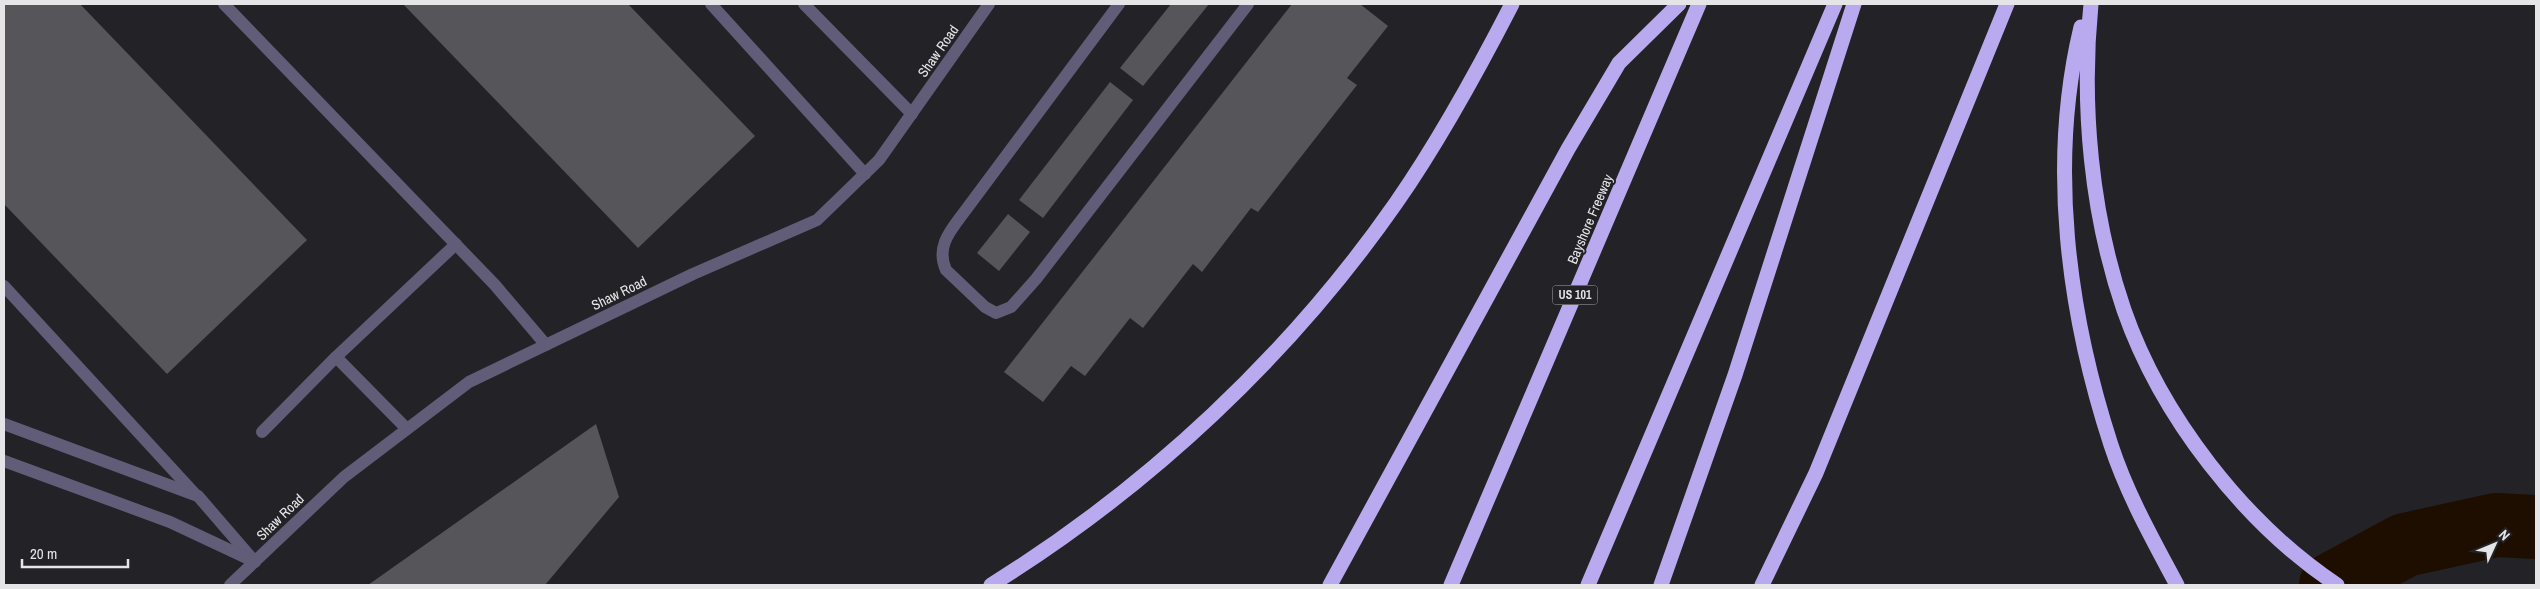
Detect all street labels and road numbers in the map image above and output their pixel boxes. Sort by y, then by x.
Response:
street label: Shaw Road [914,22,962,80]
street label: Bayshore Freeway [1563,171,1617,267]
street label: Shaw Road [588,272,650,314]
road number: US 101 [1552,286,1598,304]
street label: Shaw Road [252,490,308,544]

